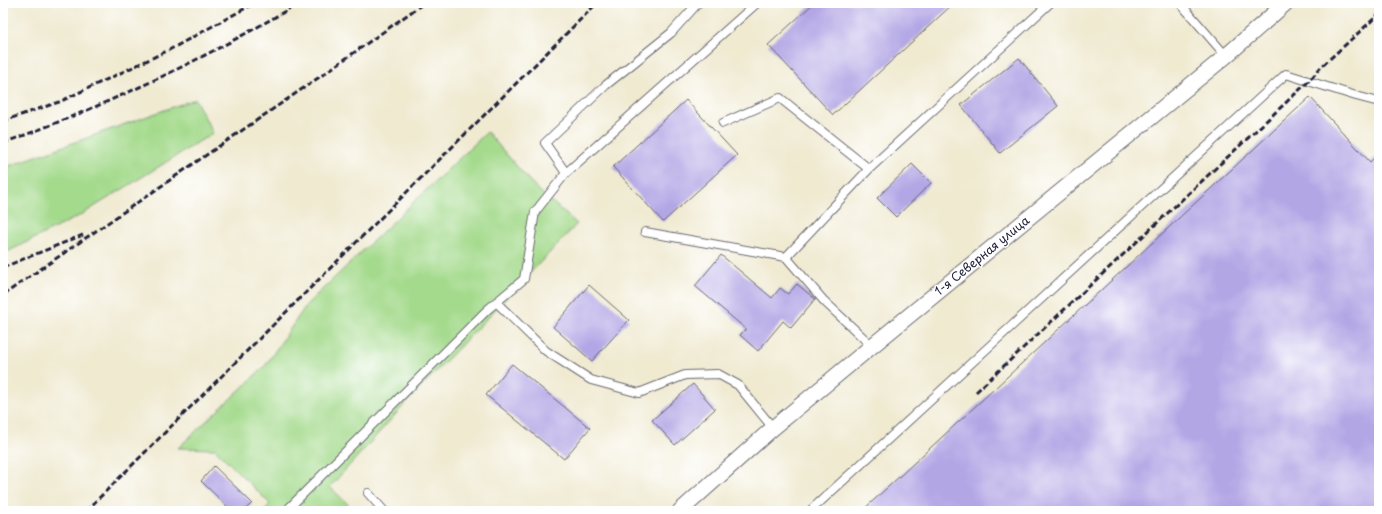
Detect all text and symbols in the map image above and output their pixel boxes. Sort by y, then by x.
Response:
street label: 1-я Северная улица [930,211,1033,299]

